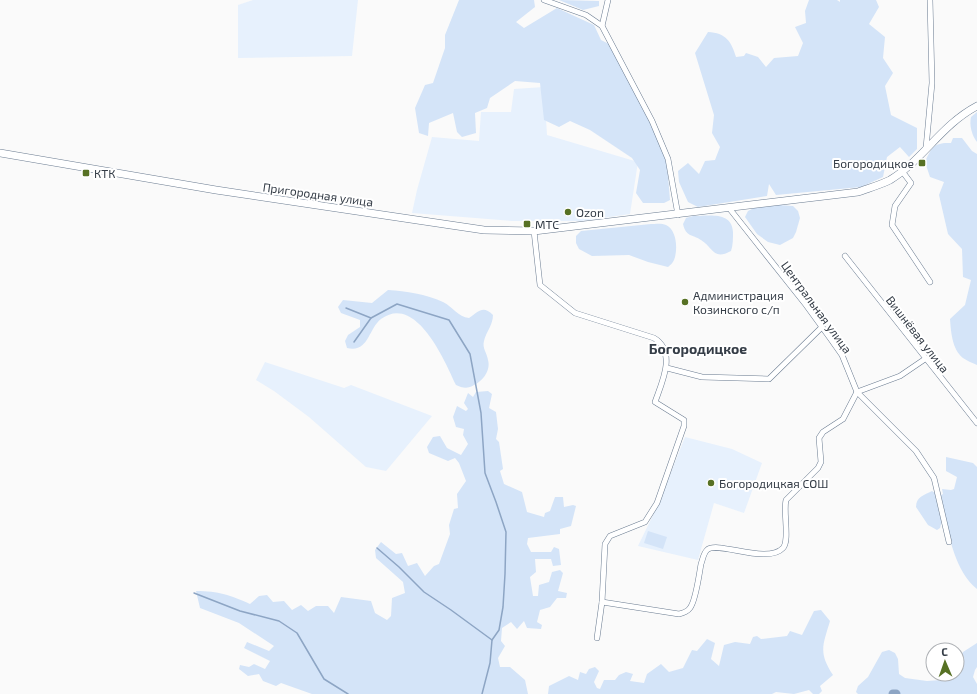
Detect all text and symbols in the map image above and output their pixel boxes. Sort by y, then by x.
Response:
place label: Богородицкое [833,156,914,170]
marker: Богородицкое [917,158,927,168]
place label: КТК [94,166,115,180]
marker: КТК [81,168,91,178]
street label: Пригородная улица [262,179,374,210]
place label: Ozon [576,205,604,219]
marker: Ozon [563,207,573,217]
place label: МТС [535,217,559,231]
marker: МТС [522,219,532,229]
street label: Центральная улица [778,258,855,356]
place label: Администрация Козинского с/п [693,288,784,316]
street label: Вишнёвая улица [883,293,952,376]
marker: Администрация Козинского с/п [680,297,690,307]
district label: Богородицкое [649,340,747,357]
place label: Богородицкая СОШ [719,476,828,490]
marker: Богородицкая СОШ [706,478,716,488]
north arrow [925,642,965,682]
text: С [941,645,949,658]

